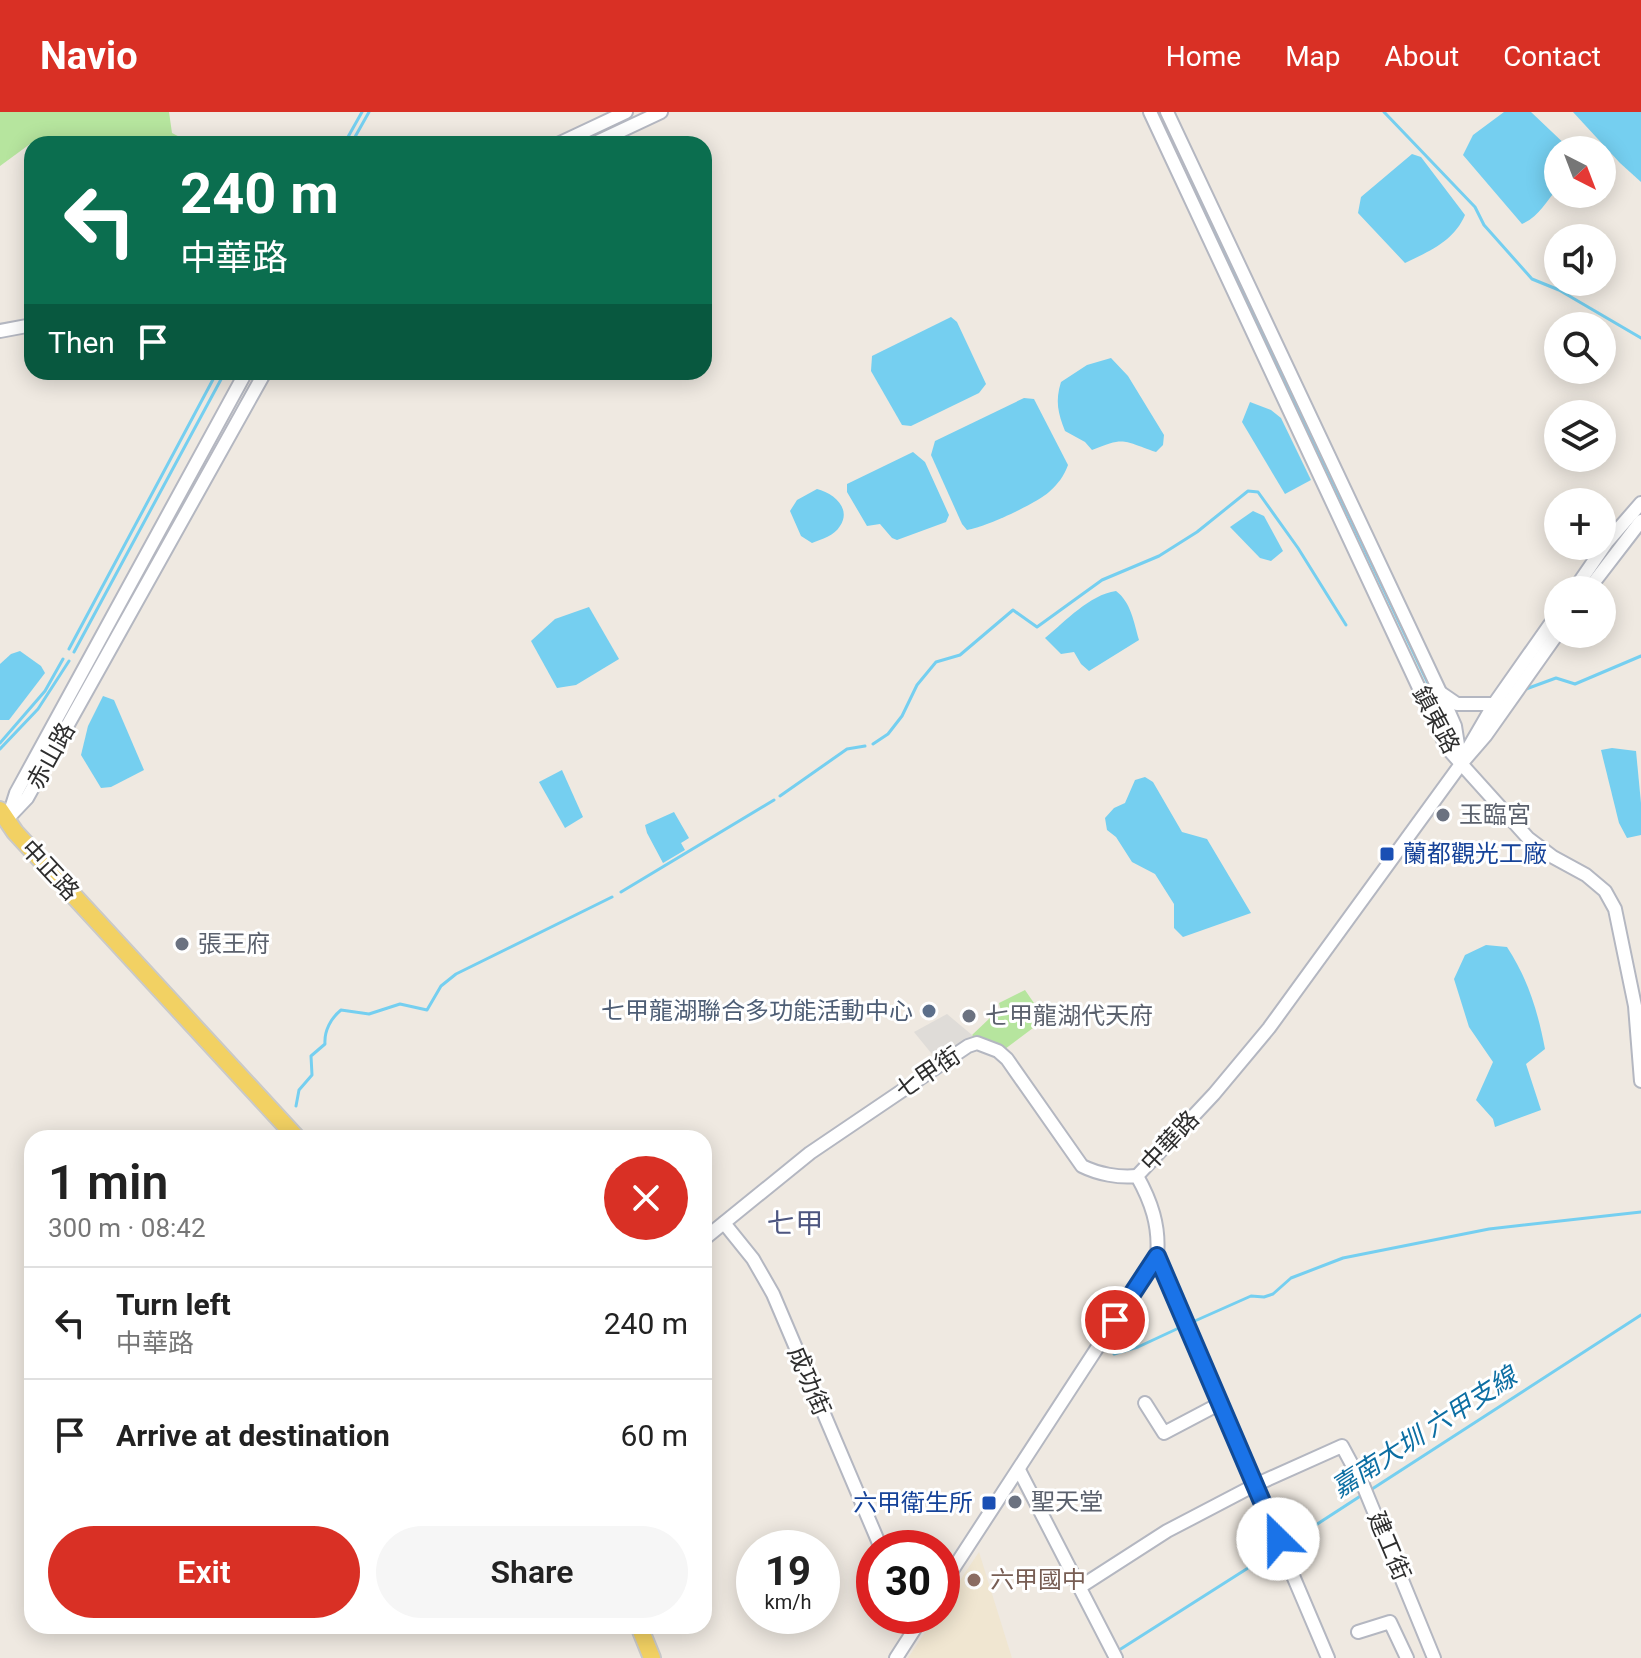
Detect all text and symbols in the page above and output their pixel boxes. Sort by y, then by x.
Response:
text: Navio [40,34,138,78]
text: Home [1166,40,1241,73]
text: Map [1285,40,1341,73]
text: About [1385,40,1459,73]
text: Contact [1503,40,1601,73]
north arrow [1544,136,1616,208]
map controls [1544,136,1616,648]
text: 240 m [180,161,339,227]
icon: left [48,168,152,272]
button: sound [1544,224,1616,296]
text: 中華路 [180,237,288,279]
button: search [1544,312,1616,384]
icon: arrive [131,320,175,364]
text: Then [48,325,115,360]
button: layers [1544,400,1616,472]
button: + [1544,488,1616,560]
button: − [1544,576,1616,648]
street label: 鎮東路 [1407,682,1465,758]
street label: 赤山路 [21,718,81,794]
place label: 玉臨宮 [1459,801,1531,829]
marker: 玉臨宮 [1434,806,1452,824]
street label: 中正路 [15,834,85,906]
place label: 蘭都觀光工廠 [1403,840,1547,868]
marker: 蘭都觀光工廠 [1378,845,1396,863]
place label: 張王府 [198,930,270,958]
marker: 張王府 [173,935,191,953]
place label: 七甲龍湖聯合多功能活動中心 [601,997,913,1025]
marker: 七甲龍湖聯合多功能活動中心 [920,1002,938,1020]
place label: 七甲龍湖代天府 [985,1002,1153,1030]
marker: 七甲龍湖代天府 [960,1007,978,1025]
street label: 七甲街 [890,1041,966,1105]
street label: 中華路 [1135,1105,1205,1177]
text: 1 min [48,1154,168,1211]
button: close [604,1156,688,1240]
district label: 七甲 [767,1207,823,1240]
text: 300 m · 08:42 [48,1213,206,1243]
pin [1081,1286,1149,1354]
text: Turn left [116,1287,231,1322]
icon: arrive [1093,1298,1137,1342]
icon: left [48,1301,92,1345]
text: 240 m [604,1306,688,1341]
text: 中華路 [116,1328,194,1358]
street label: 成功街 [782,1342,836,1420]
water label: 嘉南大圳 六甲支線 [1326,1359,1525,1503]
icon: arrive [48,1413,92,1457]
text: Arrive at destination [116,1418,390,1453]
text: 60 m [621,1418,688,1453]
place label: 聖天堂 [1031,1488,1103,1516]
place label: 六甲衛生所 [853,1489,973,1517]
marker: 聖天堂 [1006,1493,1024,1511]
marker: 六甲衛生所 [980,1494,998,1512]
position arrow [1236,1497,1320,1581]
street label: 建工街 [1362,1507,1416,1585]
button: Exit [48,1526,360,1618]
button: Share [376,1526,688,1618]
speed limit sign: 30 [856,1530,960,1634]
text: 19 [765,1548,811,1595]
place label: 六甲國中 [990,1566,1086,1594]
marker: 六甲國中 [965,1571,983,1589]
text: km/h [765,1590,811,1614]

